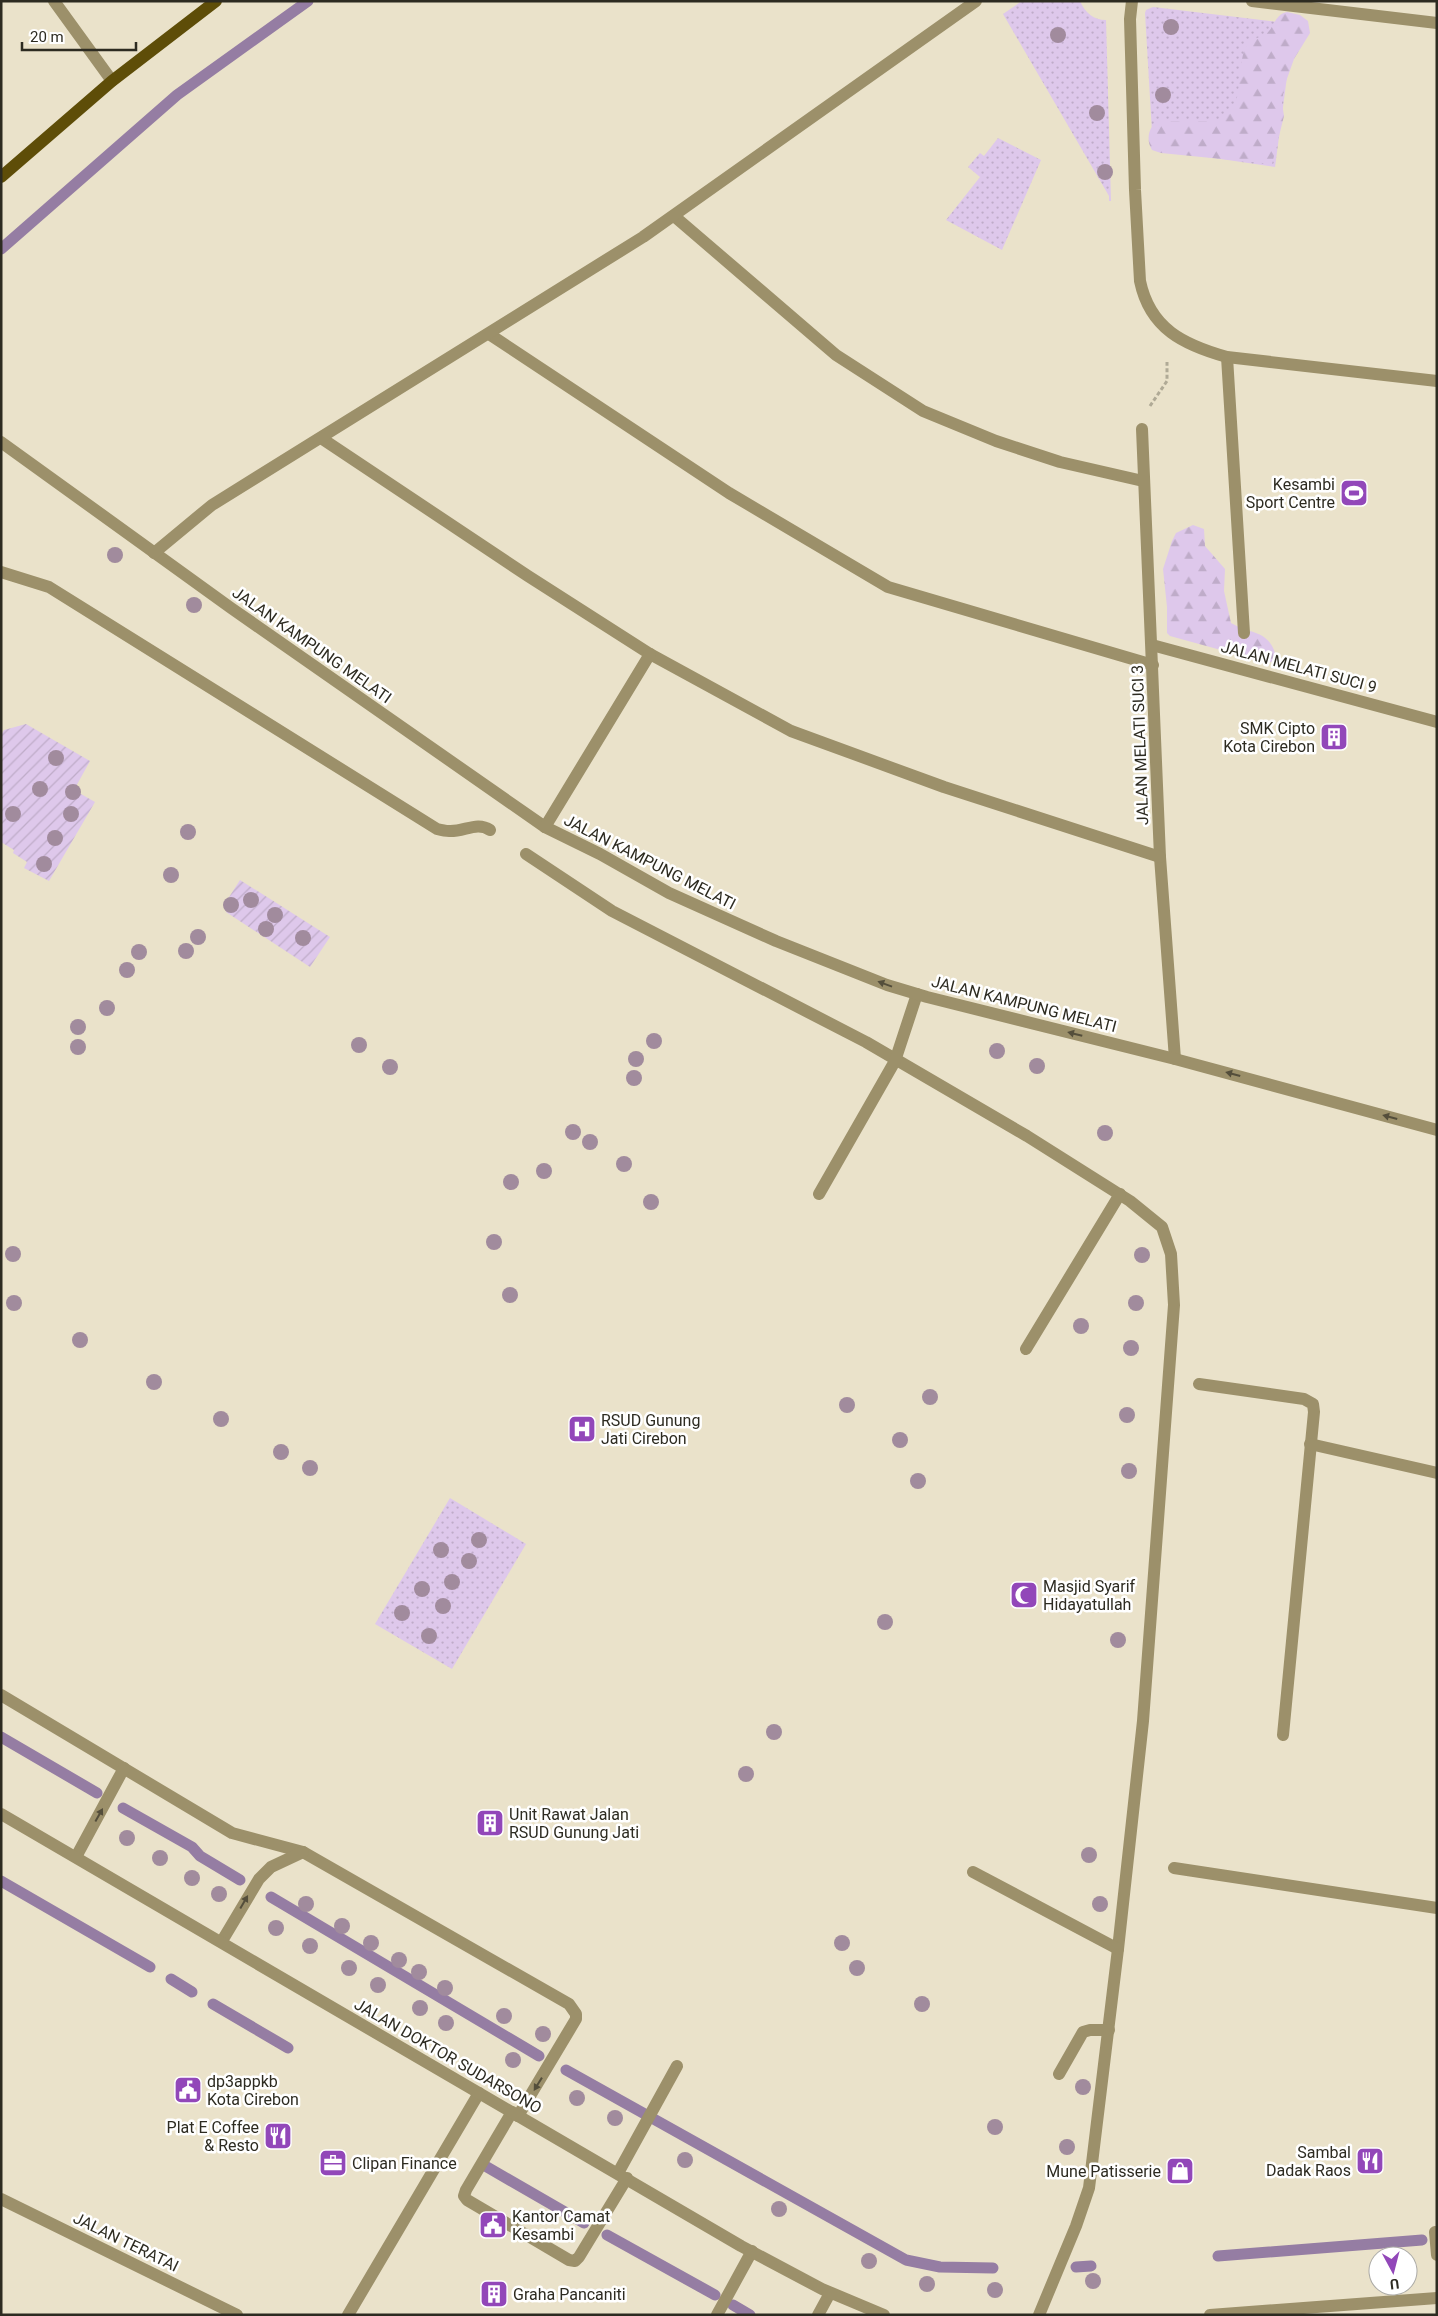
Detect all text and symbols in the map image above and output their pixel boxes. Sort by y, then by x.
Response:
scale bar [22,20,136,52]
text: 20 m [30,28,64,46]
place label: Kesambi Sport Centre [1246,475,1335,512]
sports icon: Kesambi Sport Centre [1339,478,1369,508]
street label: JALAN KAMPUNG MELATI [229,583,395,707]
street label: JALAN MELATI SUCI 9 [1219,637,1379,697]
street label: JALAN MELATI SUCI 3 [1128,665,1152,825]
place label: SMK Cipto Kota Cirebon [1223,719,1315,756]
building icon: SMK Cipto Kota Cirebon [1319,722,1349,752]
street label: JALAN KAMPUNG MELATI [561,810,739,914]
street label: JALAN KAMPUNG MELATI [930,972,1118,1036]
one-way arrow [877,980,892,987]
one-way arrow [1068,1030,1083,1038]
one-way arrow [1225,1070,1240,1078]
one-way arrow [1382,1113,1397,1121]
place label: RSUD Gunung Jati Cirebon [601,1411,700,1448]
hospital icon: RSUD Gunung Jati Cirebon [567,1414,597,1444]
place label: Masjid Syarif Hidayatullah [1043,1577,1136,1614]
mosque icon: Masjid Syarif Hidayatullah [1009,1580,1039,1610]
place label: Unit Rawat Jalan RSUD Gunung Jati [509,1805,639,1842]
one-way arrow [95,1807,103,1822]
building icon: Unit Rawat Jalan RSUD Gunung Jati [475,1808,505,1838]
one-way arrow [240,1896,249,1909]
street label: JALAN DOKTOR SUDARSONO [351,1995,545,2117]
place label: dp3appkb Kota Cirebon [207,2072,299,2109]
public building icon: dp3appkb Kota Cirebon [173,2075,203,2105]
one-way arrow [533,2077,542,2090]
place label: Plat E Coffee & Resto [167,2118,259,2155]
restaurant icon: Plat E Coffee & Resto [263,2121,293,2151]
place label: Sambal Dadak Raos [1266,2143,1351,2180]
restaurant icon: Sambal Dadak Raos [1355,2146,1385,2176]
office icon: Clipan Finance [318,2148,348,2178]
place label: Clipan Finance [352,2154,457,2173]
shop icon: Mune Patisserie [1165,2156,1195,2186]
place label: Mune Patisserie [1046,2162,1161,2181]
place label: Kantor Camat Kesambi [512,2207,610,2244]
street label: JALAN TERATAI [70,2208,182,2276]
public building icon: Kantor Camat Kesambi [478,2210,508,2240]
north arrow [1368,2246,1418,2296]
text: U [1389,2275,1400,2292]
building icon: Graha Pancaniti [479,2279,509,2309]
place label: Graha Pancaniti [513,2285,626,2304]

